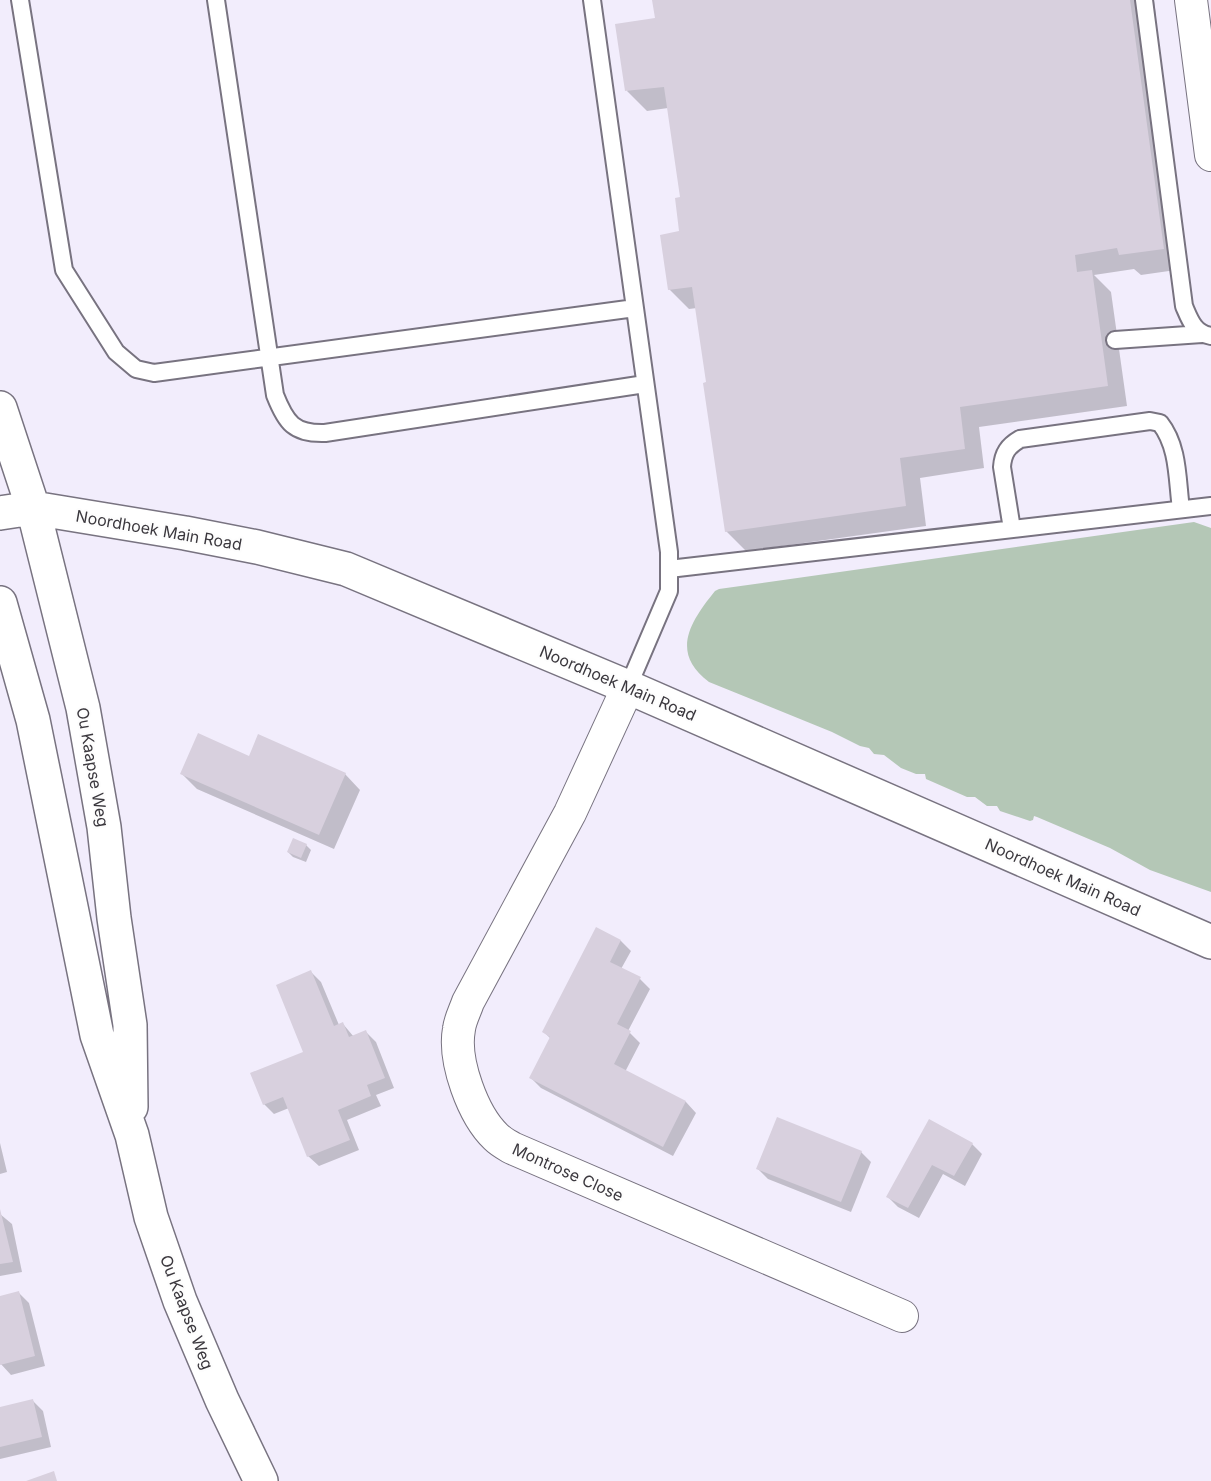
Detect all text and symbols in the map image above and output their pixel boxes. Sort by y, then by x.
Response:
street label: Noordhoek Main Road [74,506,244,554]
street label: Noordhoek Main Road [537,641,699,725]
street label: Ou Kaapse Weg [73,706,113,828]
street label: Noordhoek Main Road [982,834,1144,920]
street label: Montrose Close [509,1139,627,1205]
street label: Ou Kaapse Weg [156,1252,218,1372]

